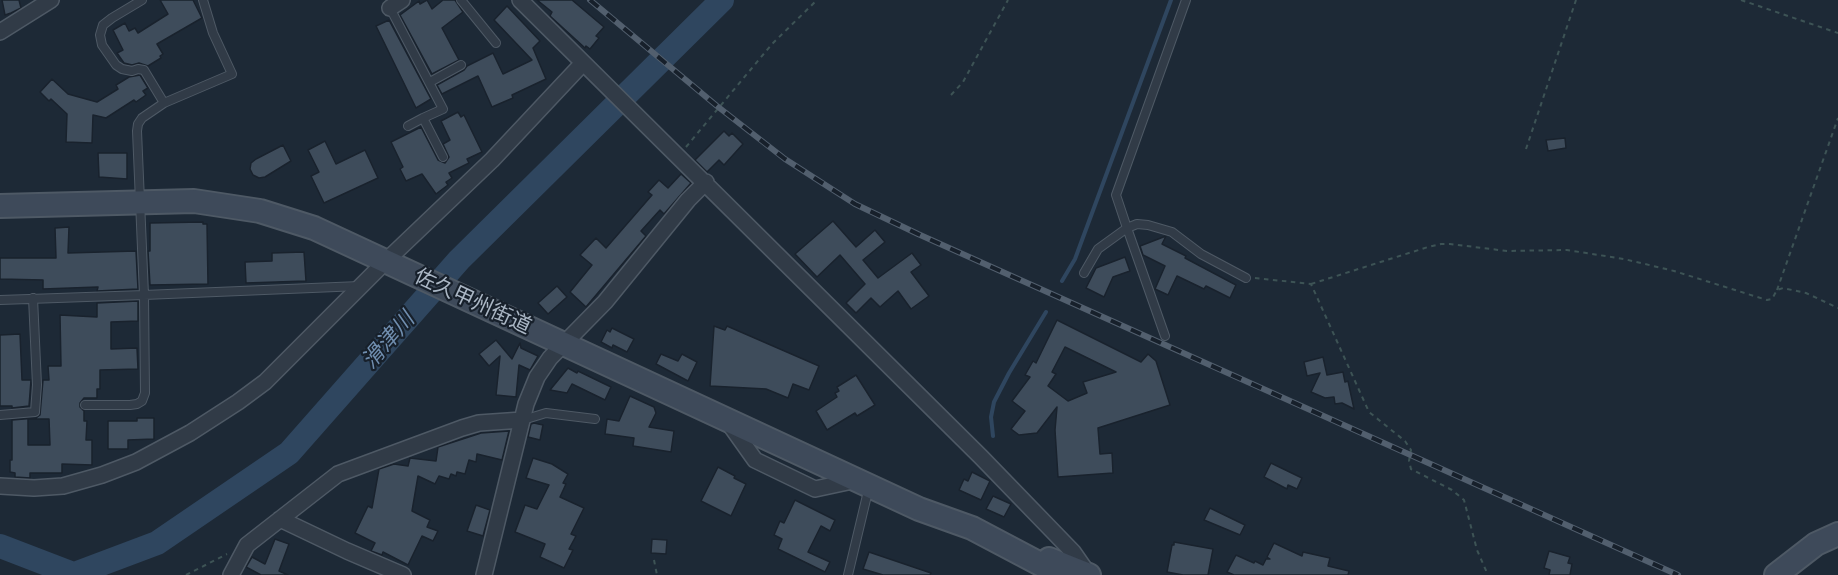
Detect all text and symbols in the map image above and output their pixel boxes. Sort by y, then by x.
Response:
street label: 佐久甲州街道 [411,263,535,339]
water label: 滑津川 [356,306,420,374]

